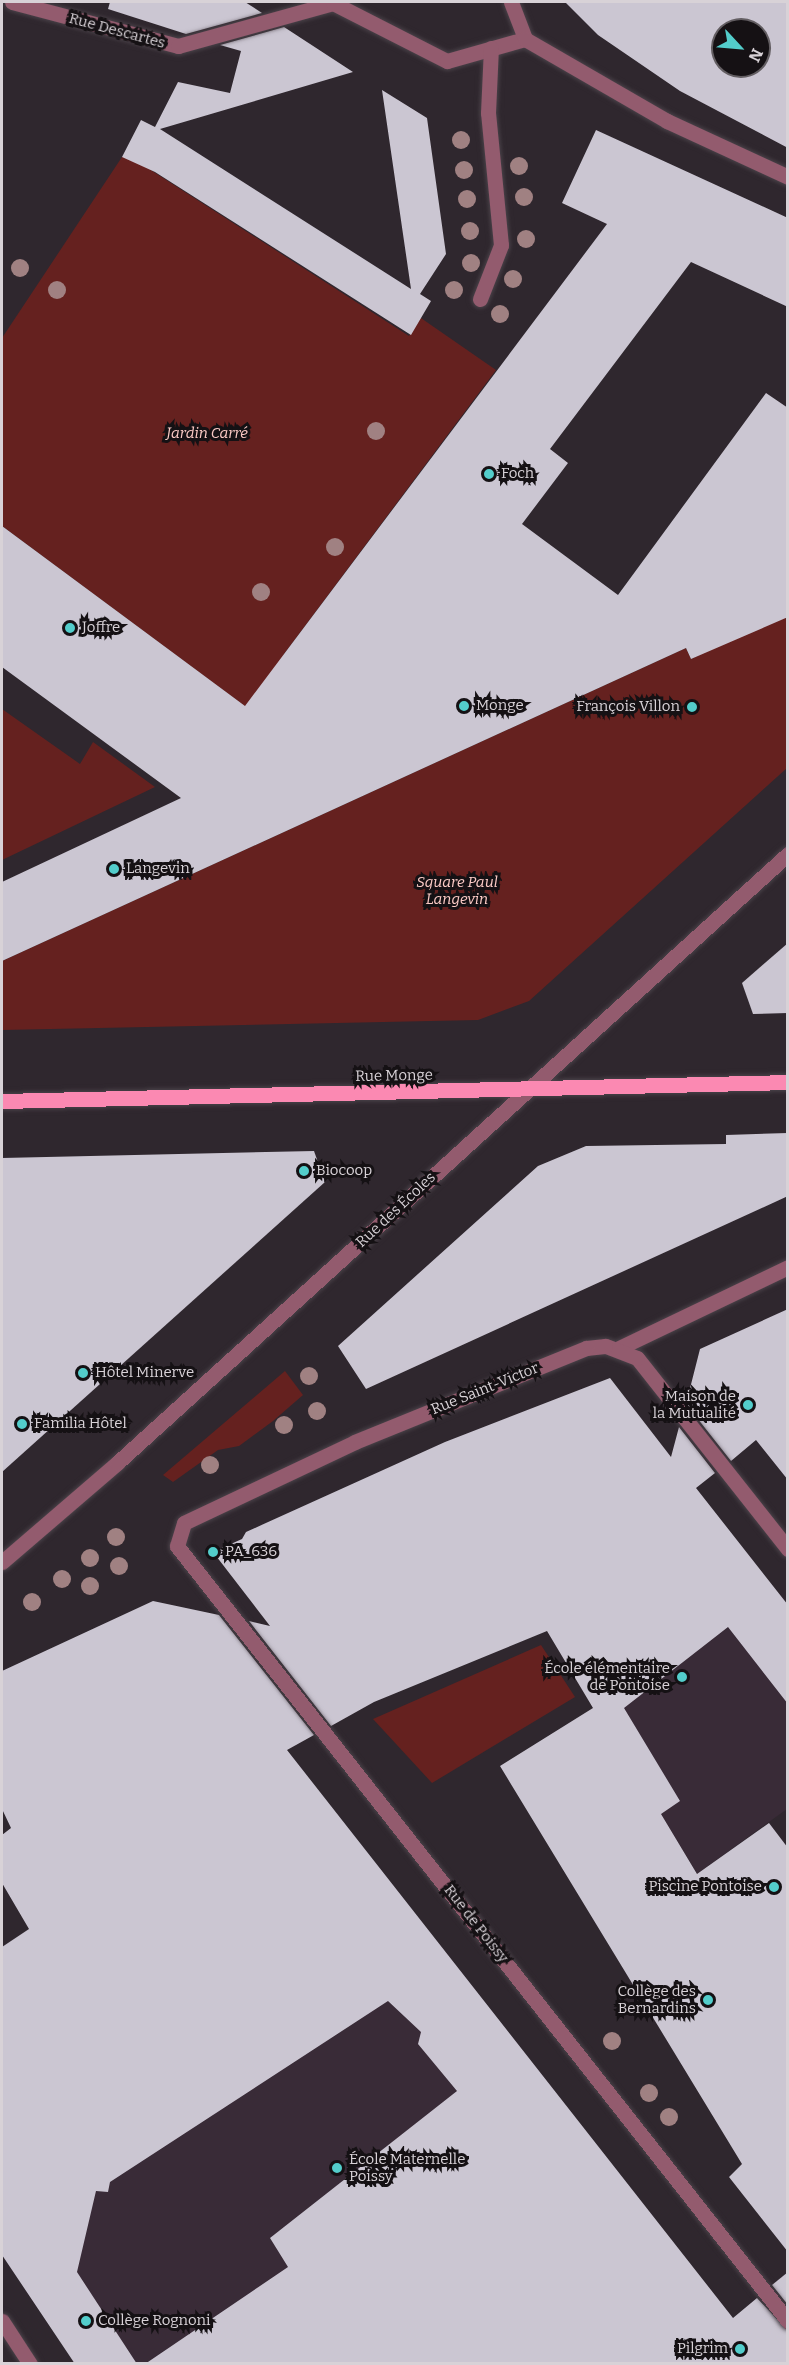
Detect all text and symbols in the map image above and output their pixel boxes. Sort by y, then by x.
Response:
street label: Rue Descartes [67,9,167,53]
north arrow [711,18,771,78]
text: N [745,46,767,65]
park label: Jardin Carré [166,425,248,443]
place label: Foch [501,465,534,483]
marker: Foch [482,467,496,481]
place label: Joffre [82,619,120,637]
marker: Joffre [63,621,77,635]
place label: Monge [476,697,524,715]
place label: François Villon [576,698,680,716]
marker: Monge [457,699,471,713]
marker: François Villon [685,700,699,714]
place label: Langevin [126,860,190,878]
marker: Langevin [107,862,121,876]
park label: Square Paul Langevin [416,873,498,908]
street label: Rue Monge [355,1066,433,1086]
place label: Biocoop [316,1162,372,1180]
marker: Biocoop [297,1164,311,1178]
street label: Rue des Écoles [352,1169,440,1251]
street label: Rue Saint-Victor [429,1359,541,1419]
place label: Hôtel Minerve [95,1364,194,1382]
marker: Hôtel Minerve [76,1366,90,1380]
place label: Maison de la Mutualité [653,1387,736,1422]
marker: Maison de la Mutualité [741,1398,755,1412]
place label: Familia Hôtel [34,1415,127,1433]
marker: Familia Hôtel [15,1417,29,1431]
place label: PA_636 [225,1543,277,1561]
marker: PA_636 [206,1545,220,1559]
place label: École élémentaire de Pontoise [544,1659,670,1694]
marker: École élémentaire de Pontoise [675,1670,689,1684]
place label: Piscine Pontoise [648,1878,762,1896]
marker: Piscine Pontoise [767,1880,781,1894]
street label: Rue de Poissy [440,1881,512,1967]
place label: Collège des Bernardins [618,1982,696,2017]
marker: Collège des Bernardins [701,1993,715,2007]
place label: École Maternelle Poissy [349,2150,465,2185]
marker: École Maternelle Poissy [330,2161,344,2175]
place label: Collège Rognoni [98,2312,211,2330]
marker: Collège Rognoni [79,2314,93,2328]
place label: Pilgrim [677,2340,728,2358]
marker: Pilgrim [733,2342,747,2356]

